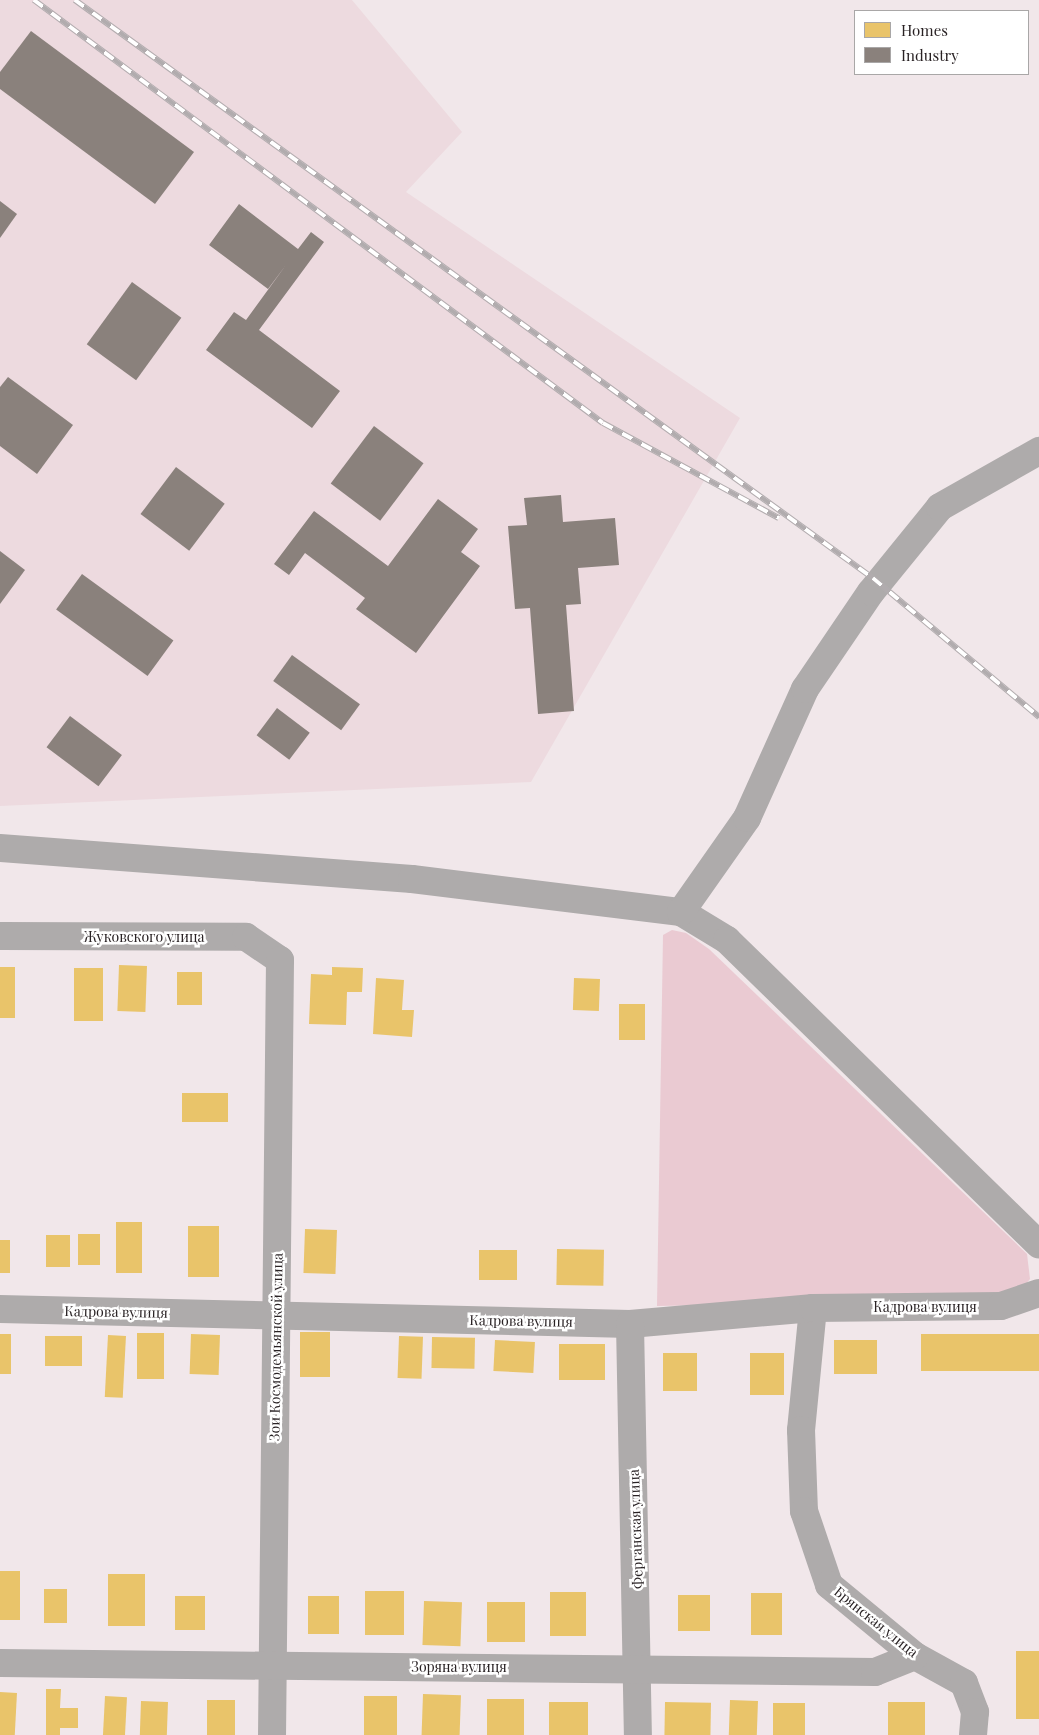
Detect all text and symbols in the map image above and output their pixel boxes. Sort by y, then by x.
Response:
legend [854,10,1029,75]
text: Homes [901,20,948,40]
text: Industry [901,45,959,65]
street label: Жуковского улица [83,929,205,945]
street label: Зои Космодемьянской улица [266,1253,286,1441]
street label: Кадрова вулиця [873,1299,977,1315]
street label: Кадрова вулиця [64,1303,168,1321]
street label: Кадрова вулиця [469,1312,573,1330]
street label: Ферганская улица [626,1469,646,1589]
street label: Брянская улица [831,1583,921,1661]
street label: Зоряна вулиця [411,1659,507,1675]

